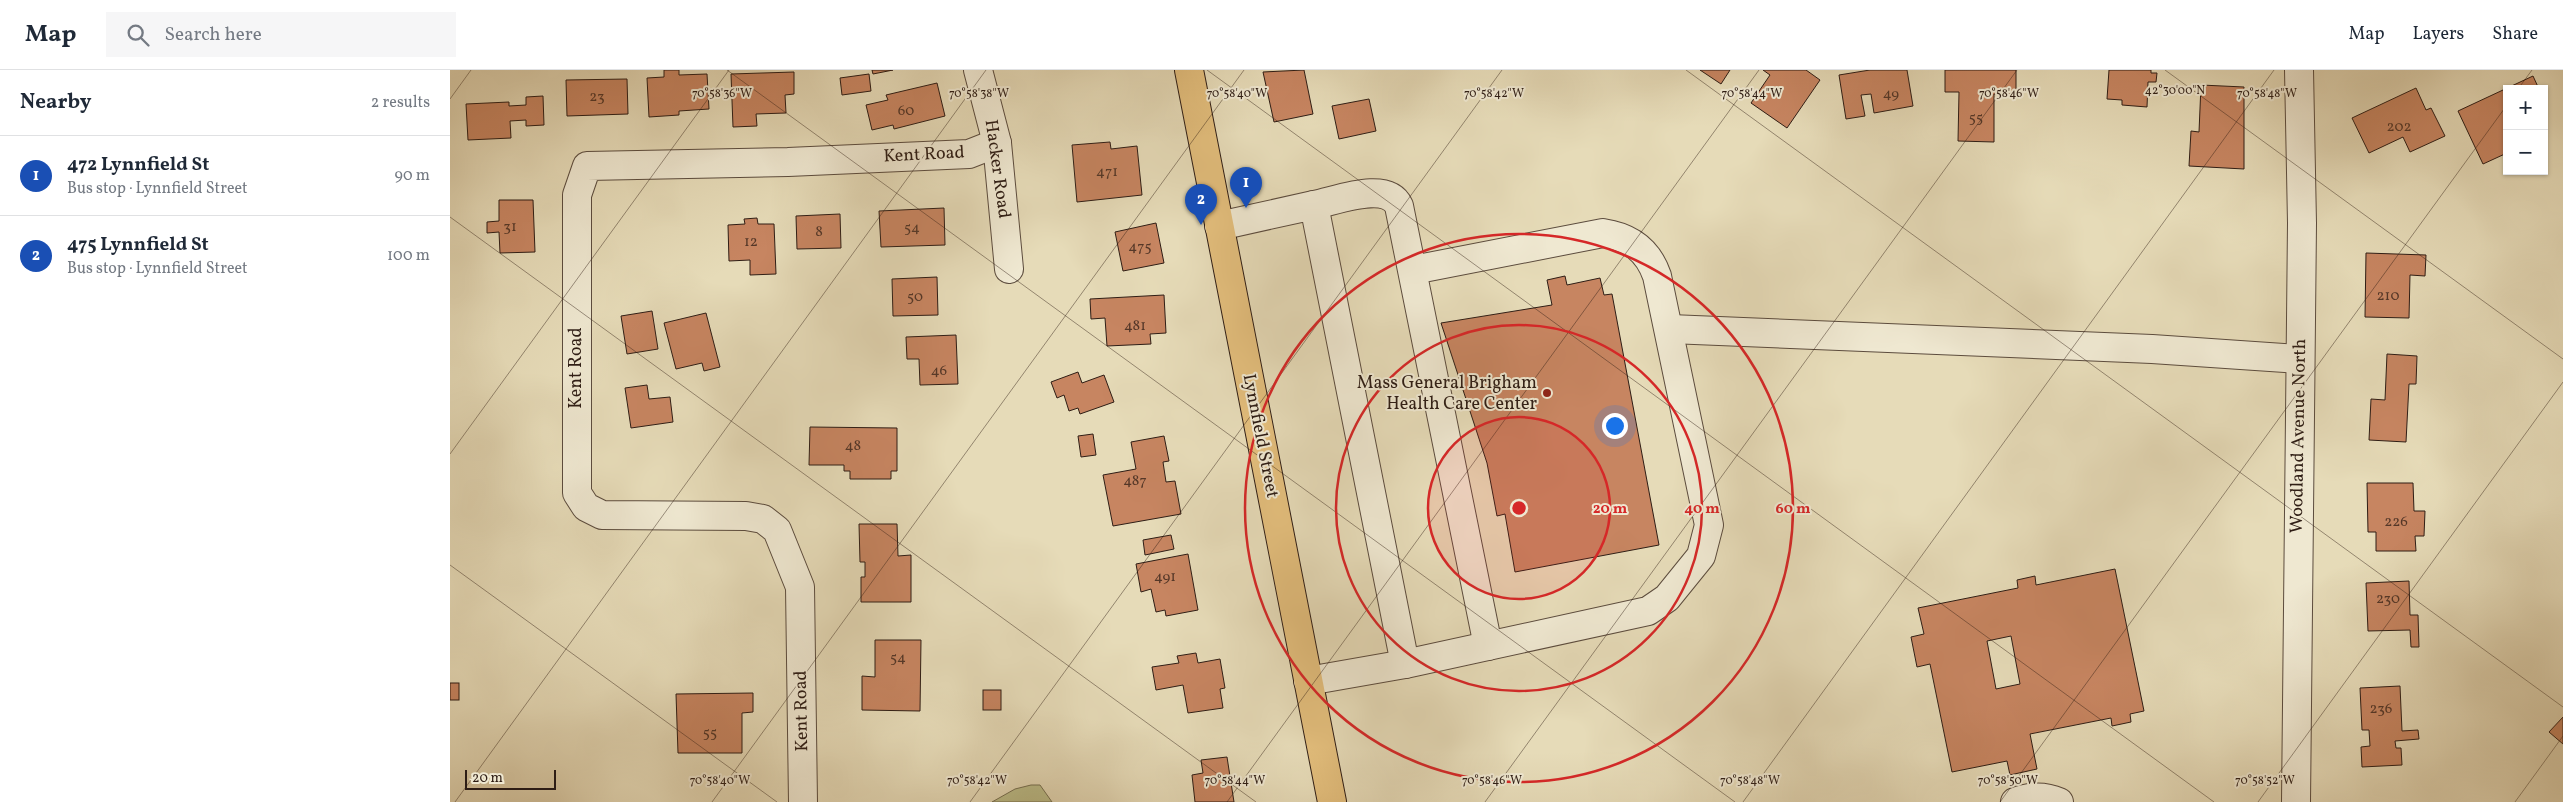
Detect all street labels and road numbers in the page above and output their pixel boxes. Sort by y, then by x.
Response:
street label: Hacker Road [978,118,1016,220]
street label: Kent Road [883,140,965,170]
street label: Kent Road [564,327,589,409]
street label: Woodland Avenue North [2285,338,2313,534]
street label: Lynnfield Street [1236,372,1284,500]
street label: Kent Road [789,670,815,752]

